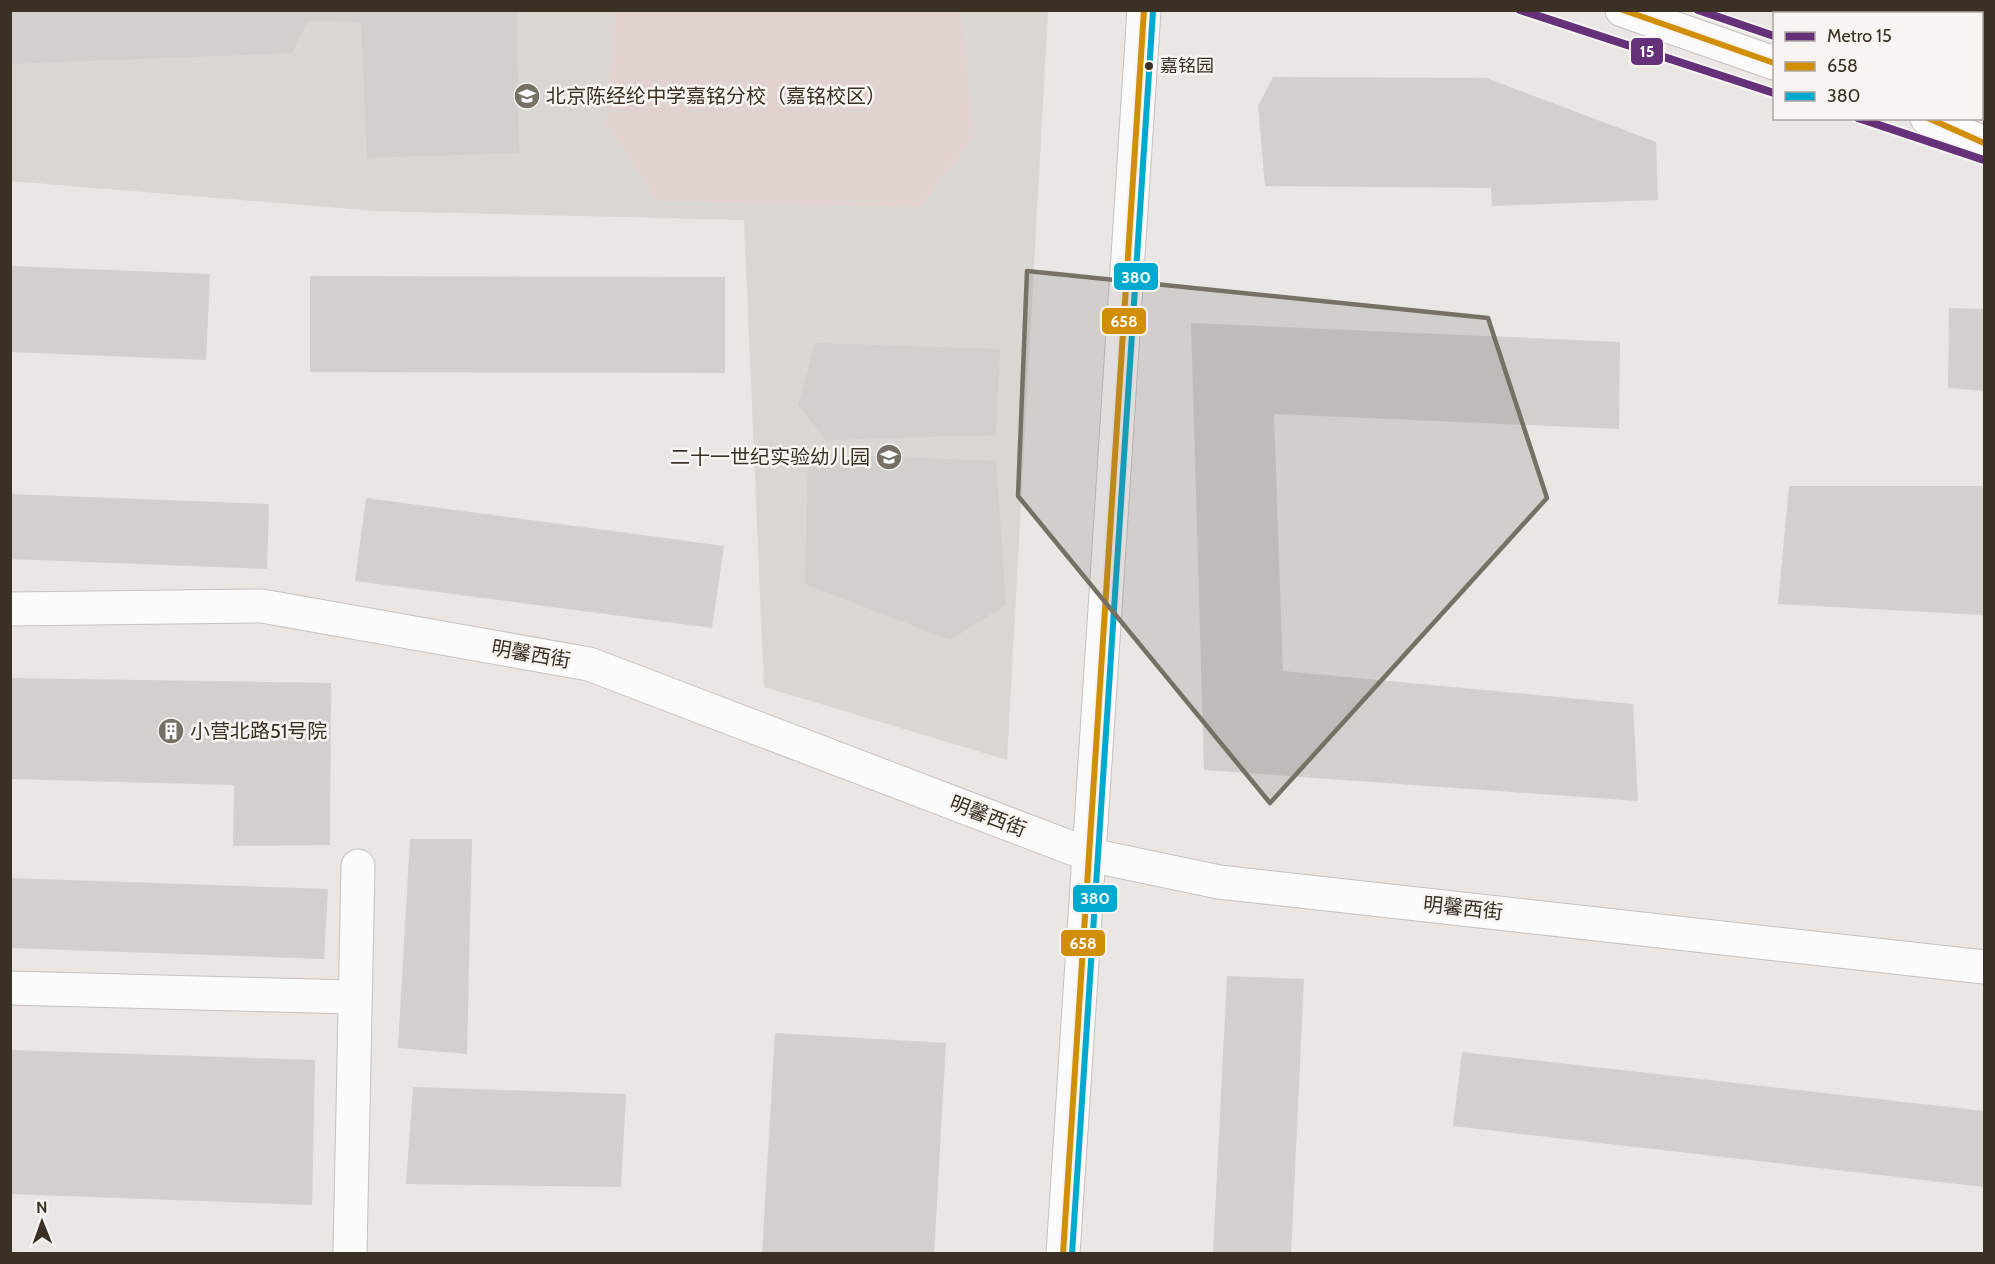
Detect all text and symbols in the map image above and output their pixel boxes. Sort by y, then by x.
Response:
legend [1773,12,1983,120]
text: Metro 15 [1827,25,1892,47]
line badge: 15 [1630,37,1664,66]
text: 15 [1640,42,1654,61]
place label: 嘉铭园 [1160,55,1214,77]
text: 658 [1827,55,1858,77]
marker: 嘉铭园 [1143,60,1155,72]
school or university icon: 北京陈经纶中学嘉铭分校（嘉铭校区） [512,81,542,111]
place label: 北京陈经纶中学嘉铭分校（嘉铭校区） [546,84,886,108]
text: 380 [1827,85,1860,107]
line badge: 380 [1113,262,1159,291]
text: 380 [1121,268,1151,287]
line badge: 658 [1101,307,1147,335]
text: 658 [1110,312,1138,331]
school or university icon: 二十一世纪实验幼儿园 [874,442,904,472]
place label: 二十一世纪实验幼儿园 [670,445,870,469]
street label: 明馨西街 [490,635,572,673]
building icon: 小营北路51号院 [156,716,186,746]
place label: 小营北路51号院 [190,719,327,743]
street label: 明馨西街 [946,790,1030,842]
line badge: 380 [1072,884,1118,913]
text: 380 [1080,889,1110,908]
street label: 明馨西街 [1422,892,1504,924]
line badge: 658 [1060,929,1106,957]
text: 658 [1069,934,1097,953]
north arrow [12,1192,72,1252]
text: N [36,1198,48,1217]

